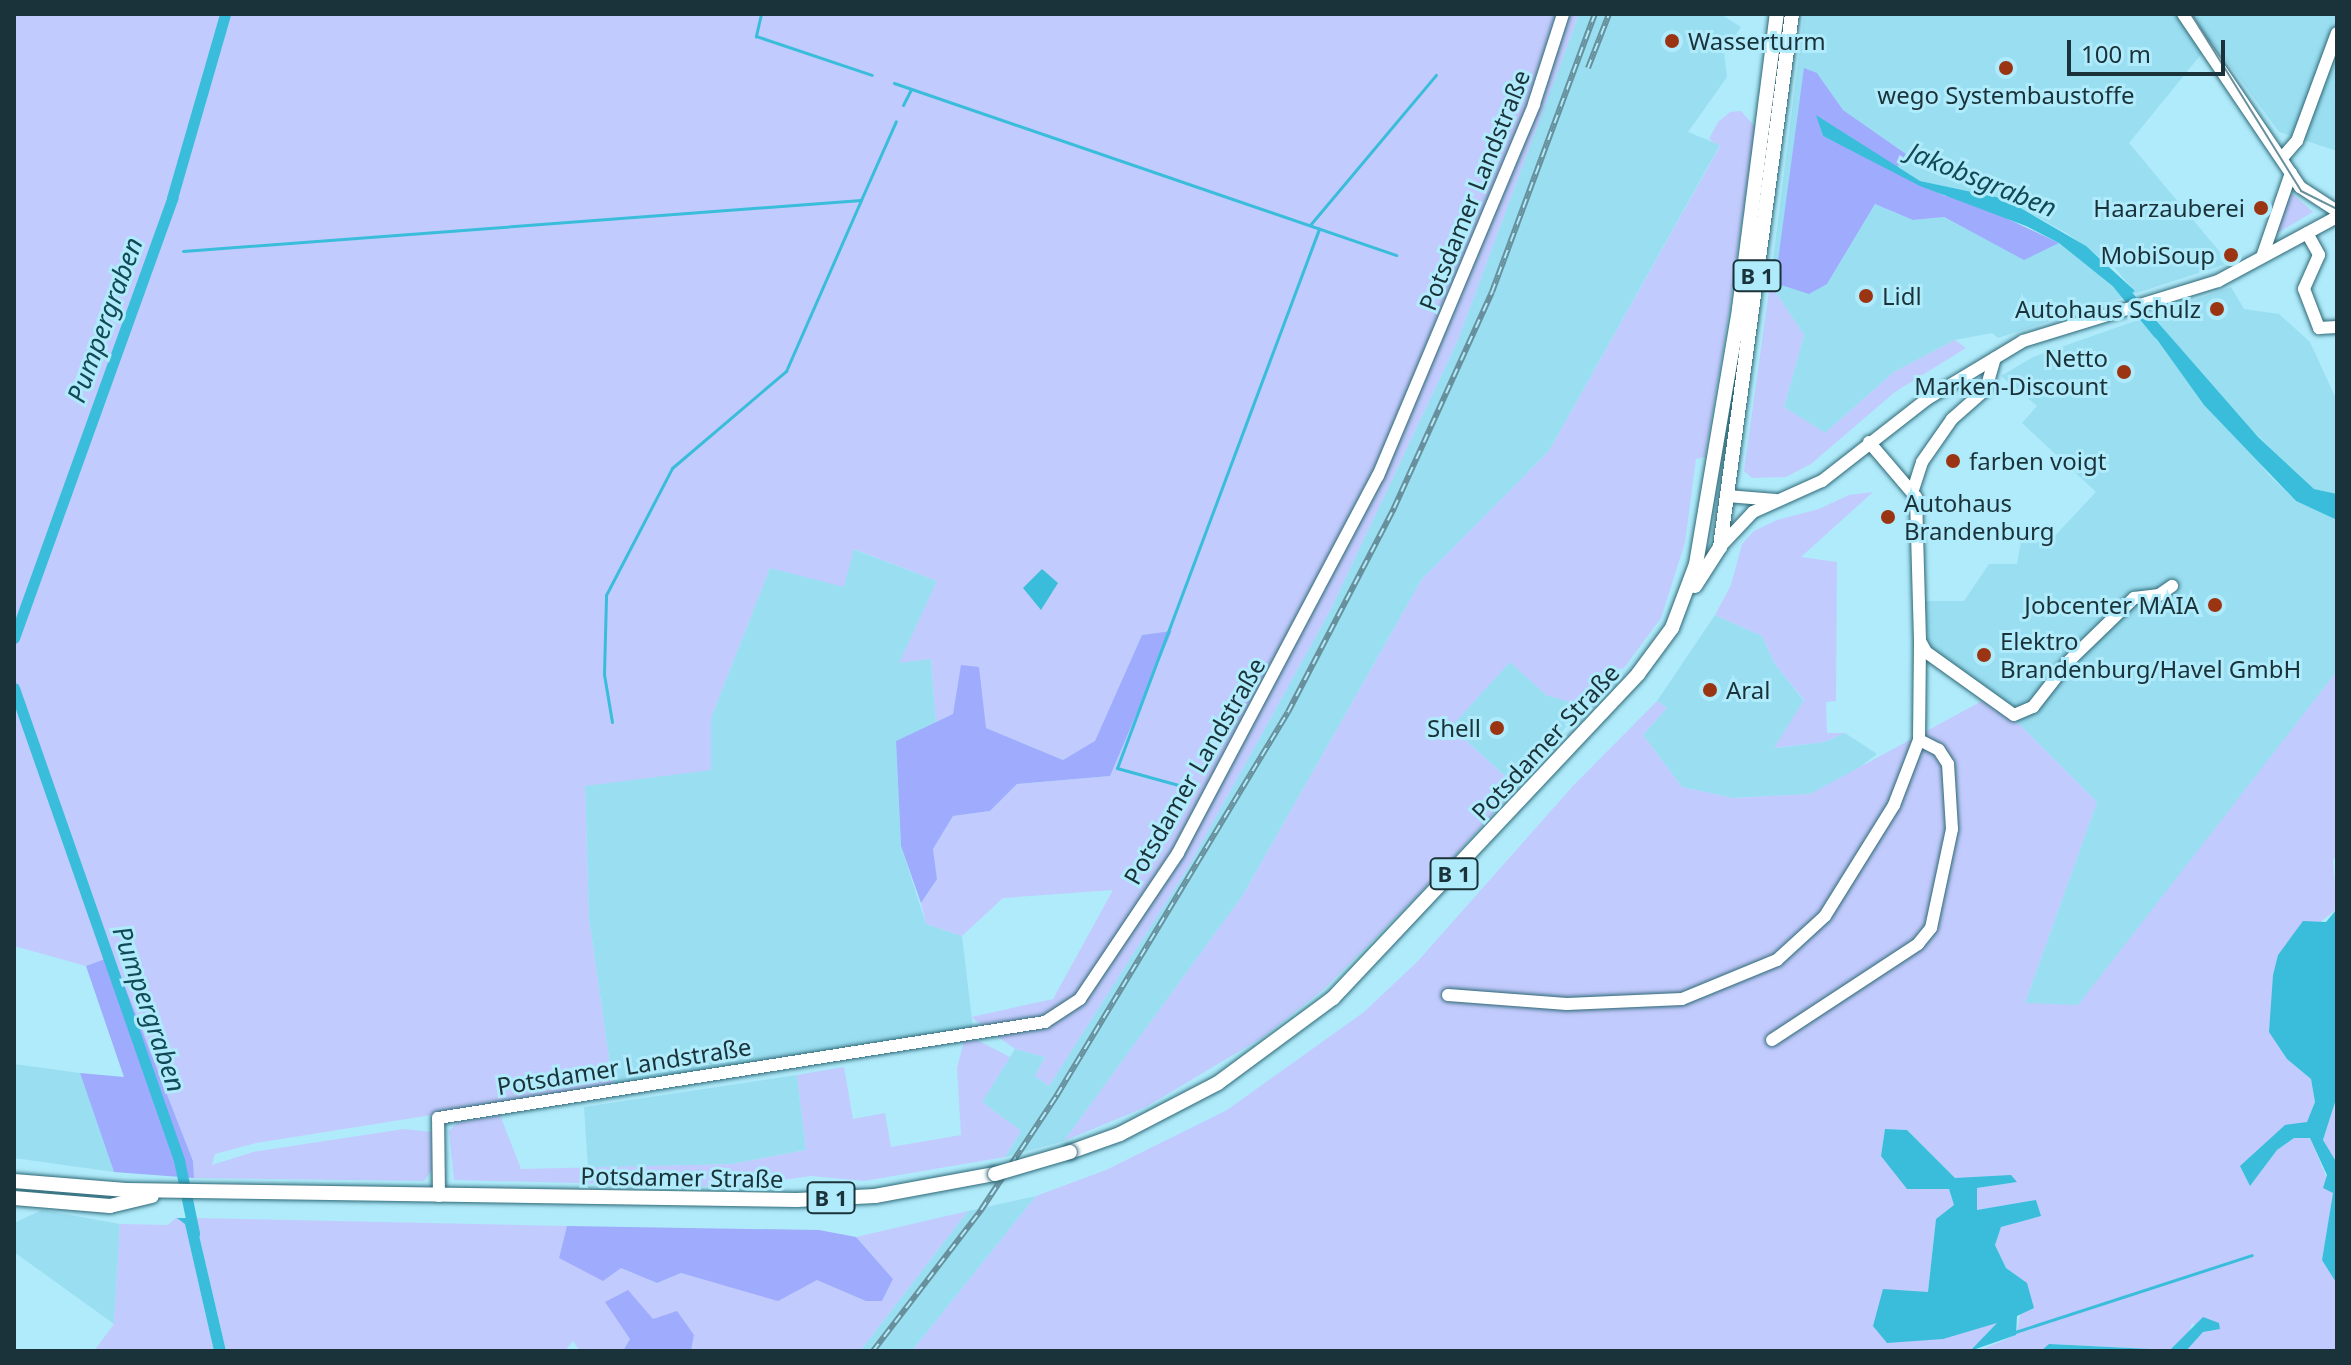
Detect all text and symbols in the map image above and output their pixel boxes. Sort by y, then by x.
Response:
scale bar [2071,24,2229,74]
place label: Wasserturm [1688,27,1826,55]
marker: Wasserturm [1663,32,1681,50]
text: 100 m [2081,37,2151,70]
marker: wego Systembaustoffe [1997,59,2015,77]
street label: Potsdamer Landstraße [1413,65,1535,315]
place label: wego Systembaustoffe [1877,81,2135,109]
water label: Jakobsgraben [1903,136,2061,224]
place label: Haarzauberei [2093,194,2245,222]
marker: Haarzauberei [2252,199,2270,217]
water label: Pumpergraben [61,233,149,407]
place label: MobiSoup [2100,241,2215,269]
marker: MobiSoup [2222,246,2240,264]
road number: B 1 [1731,258,1783,294]
place label: Lidl [1882,282,1922,310]
marker: Lidl [1857,287,1875,305]
place label: Autohaus Schulz [2015,295,2201,323]
marker: Autohaus Schulz [2208,300,2226,318]
place label: Netto Marken-Discount [1914,344,2108,400]
marker: Netto Marken-Discount [2115,363,2133,381]
place label: farben voigt [1969,447,2106,475]
marker: farben voigt [1944,452,1962,470]
place label: Autohaus Brandenburg [1904,489,2054,545]
marker: Autohaus Brandenburg [1879,508,1897,526]
place label: Jobcenter MAIA [2024,591,2199,619]
marker: Jobcenter MAIA [2206,596,2224,614]
place label: Elektro Brandenburg/Havel GmbH [2000,627,2301,683]
marker: Elektro Brandenburg/Havel GmbH [1975,646,1993,664]
street label: Potsdamer Landstraße [1117,653,1271,889]
street label: Potsdamer Straße [1465,658,1625,826]
place label: Aral [1726,676,1770,704]
marker: Aral [1701,681,1719,699]
place label: Shell [1427,714,1481,742]
marker: Shell [1488,719,1506,737]
road number: B 1 [1428,856,1480,892]
water label: Pumpergraben [106,922,192,1096]
street label: Potsdamer Landstraße [495,1032,753,1100]
street label: Potsdamer Straße [580,1161,784,1193]
road number: B 1 [805,1180,857,1216]

